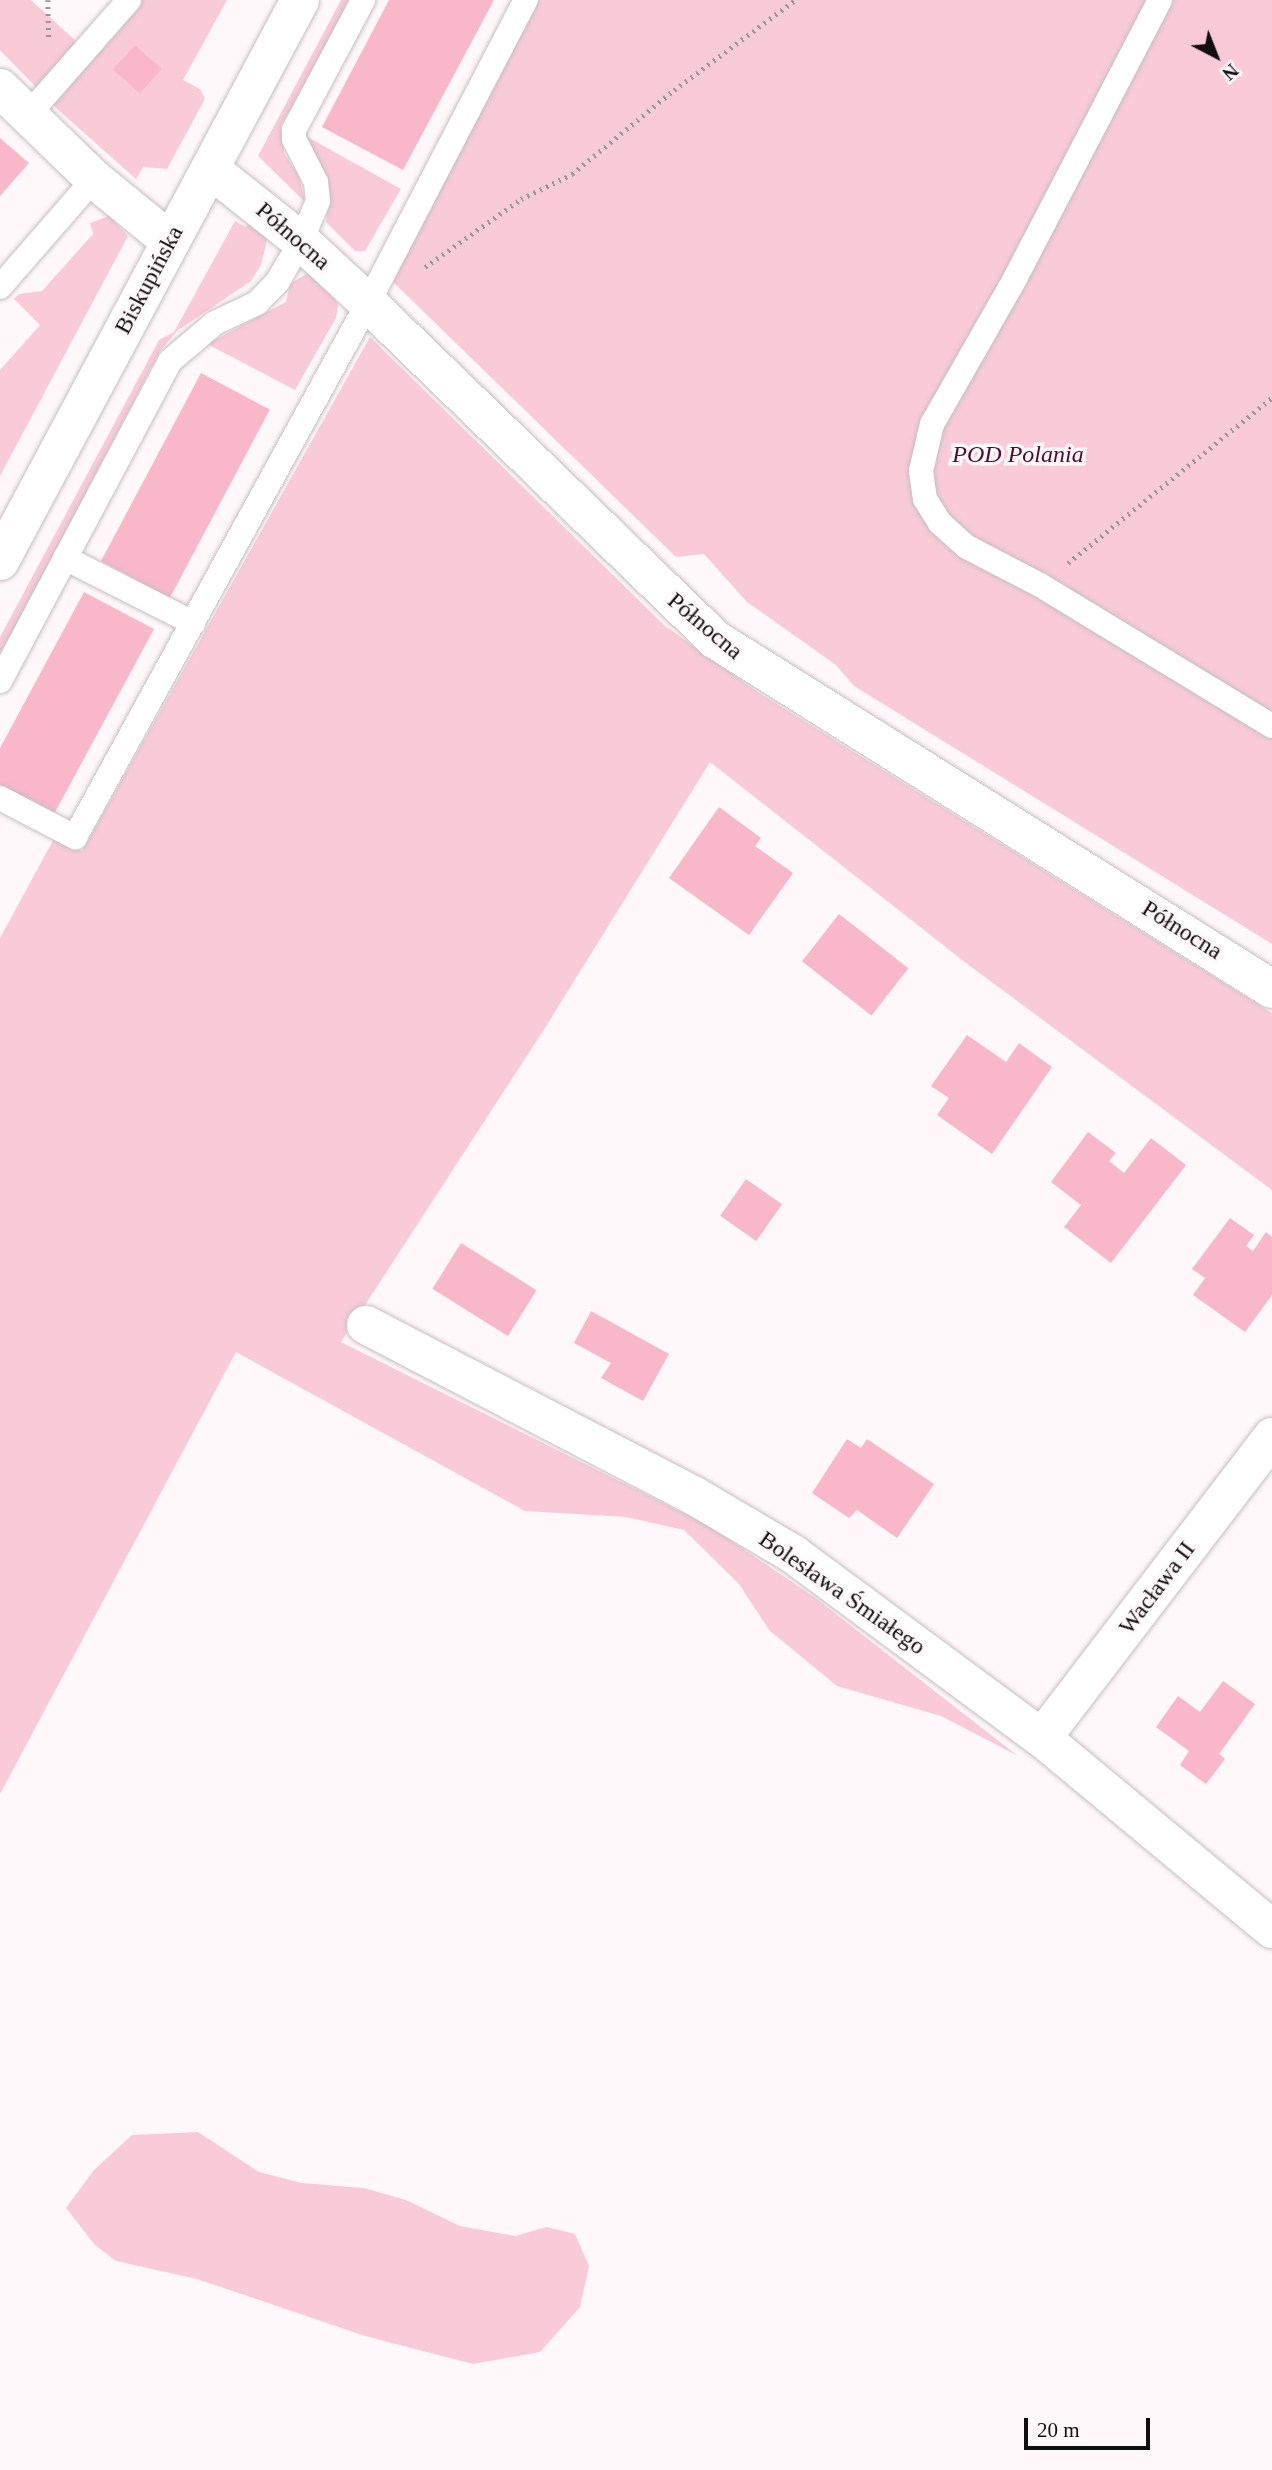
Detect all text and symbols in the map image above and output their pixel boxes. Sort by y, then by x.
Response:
north arrow [1181,21,1251,91]
text: N [1218,60,1243,84]
street label: Północna [250,196,336,276]
street label: Biskupińska [108,221,190,339]
park label: POD Polania [952,441,1084,469]
street label: Północna [662,586,748,666]
street label: Północna [1136,894,1228,966]
street label: Bolesława Śmiałego [753,1525,931,1661]
street label: Wacława II [1113,1536,1201,1640]
scale bar [1027,2404,1153,2448]
text: 20 m [1037,2418,1080,2442]

